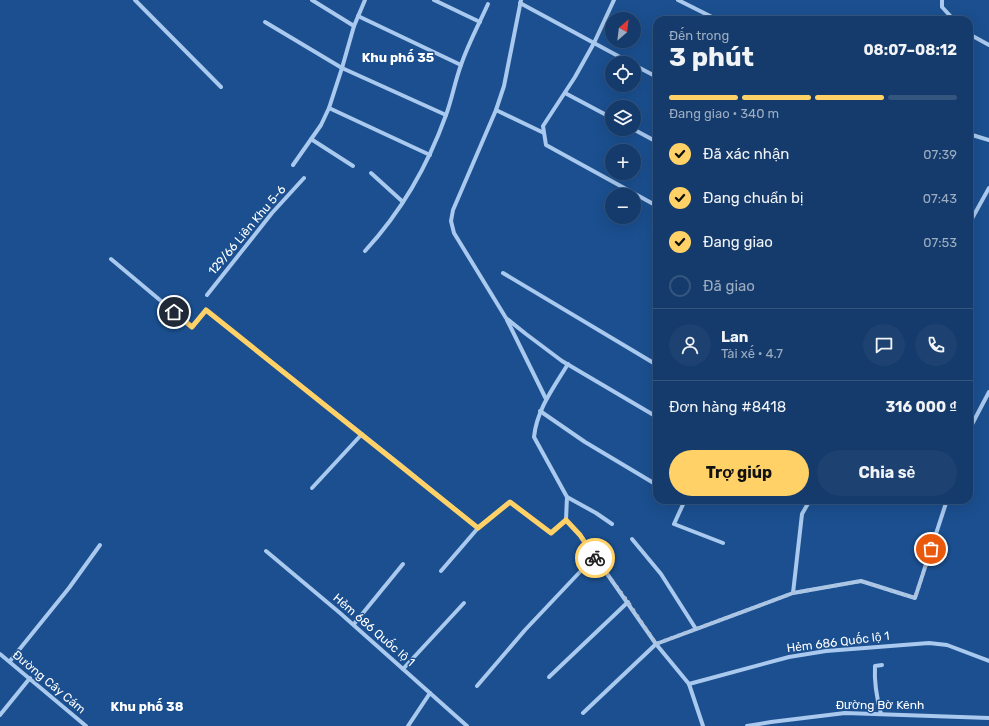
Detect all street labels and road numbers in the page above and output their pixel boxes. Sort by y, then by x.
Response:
street label: 129/66 Liên Khu 5-6 [205,182,289,278]
street label: Hẻm 686 Quốc lộ 1 [330,590,418,669]
street label: Hẻm 686 Quốc lộ 1 [786,628,890,655]
street label: Đường Cây Cám [10,647,88,717]
street label: Đường Bờ Kênh [836,698,924,712]

